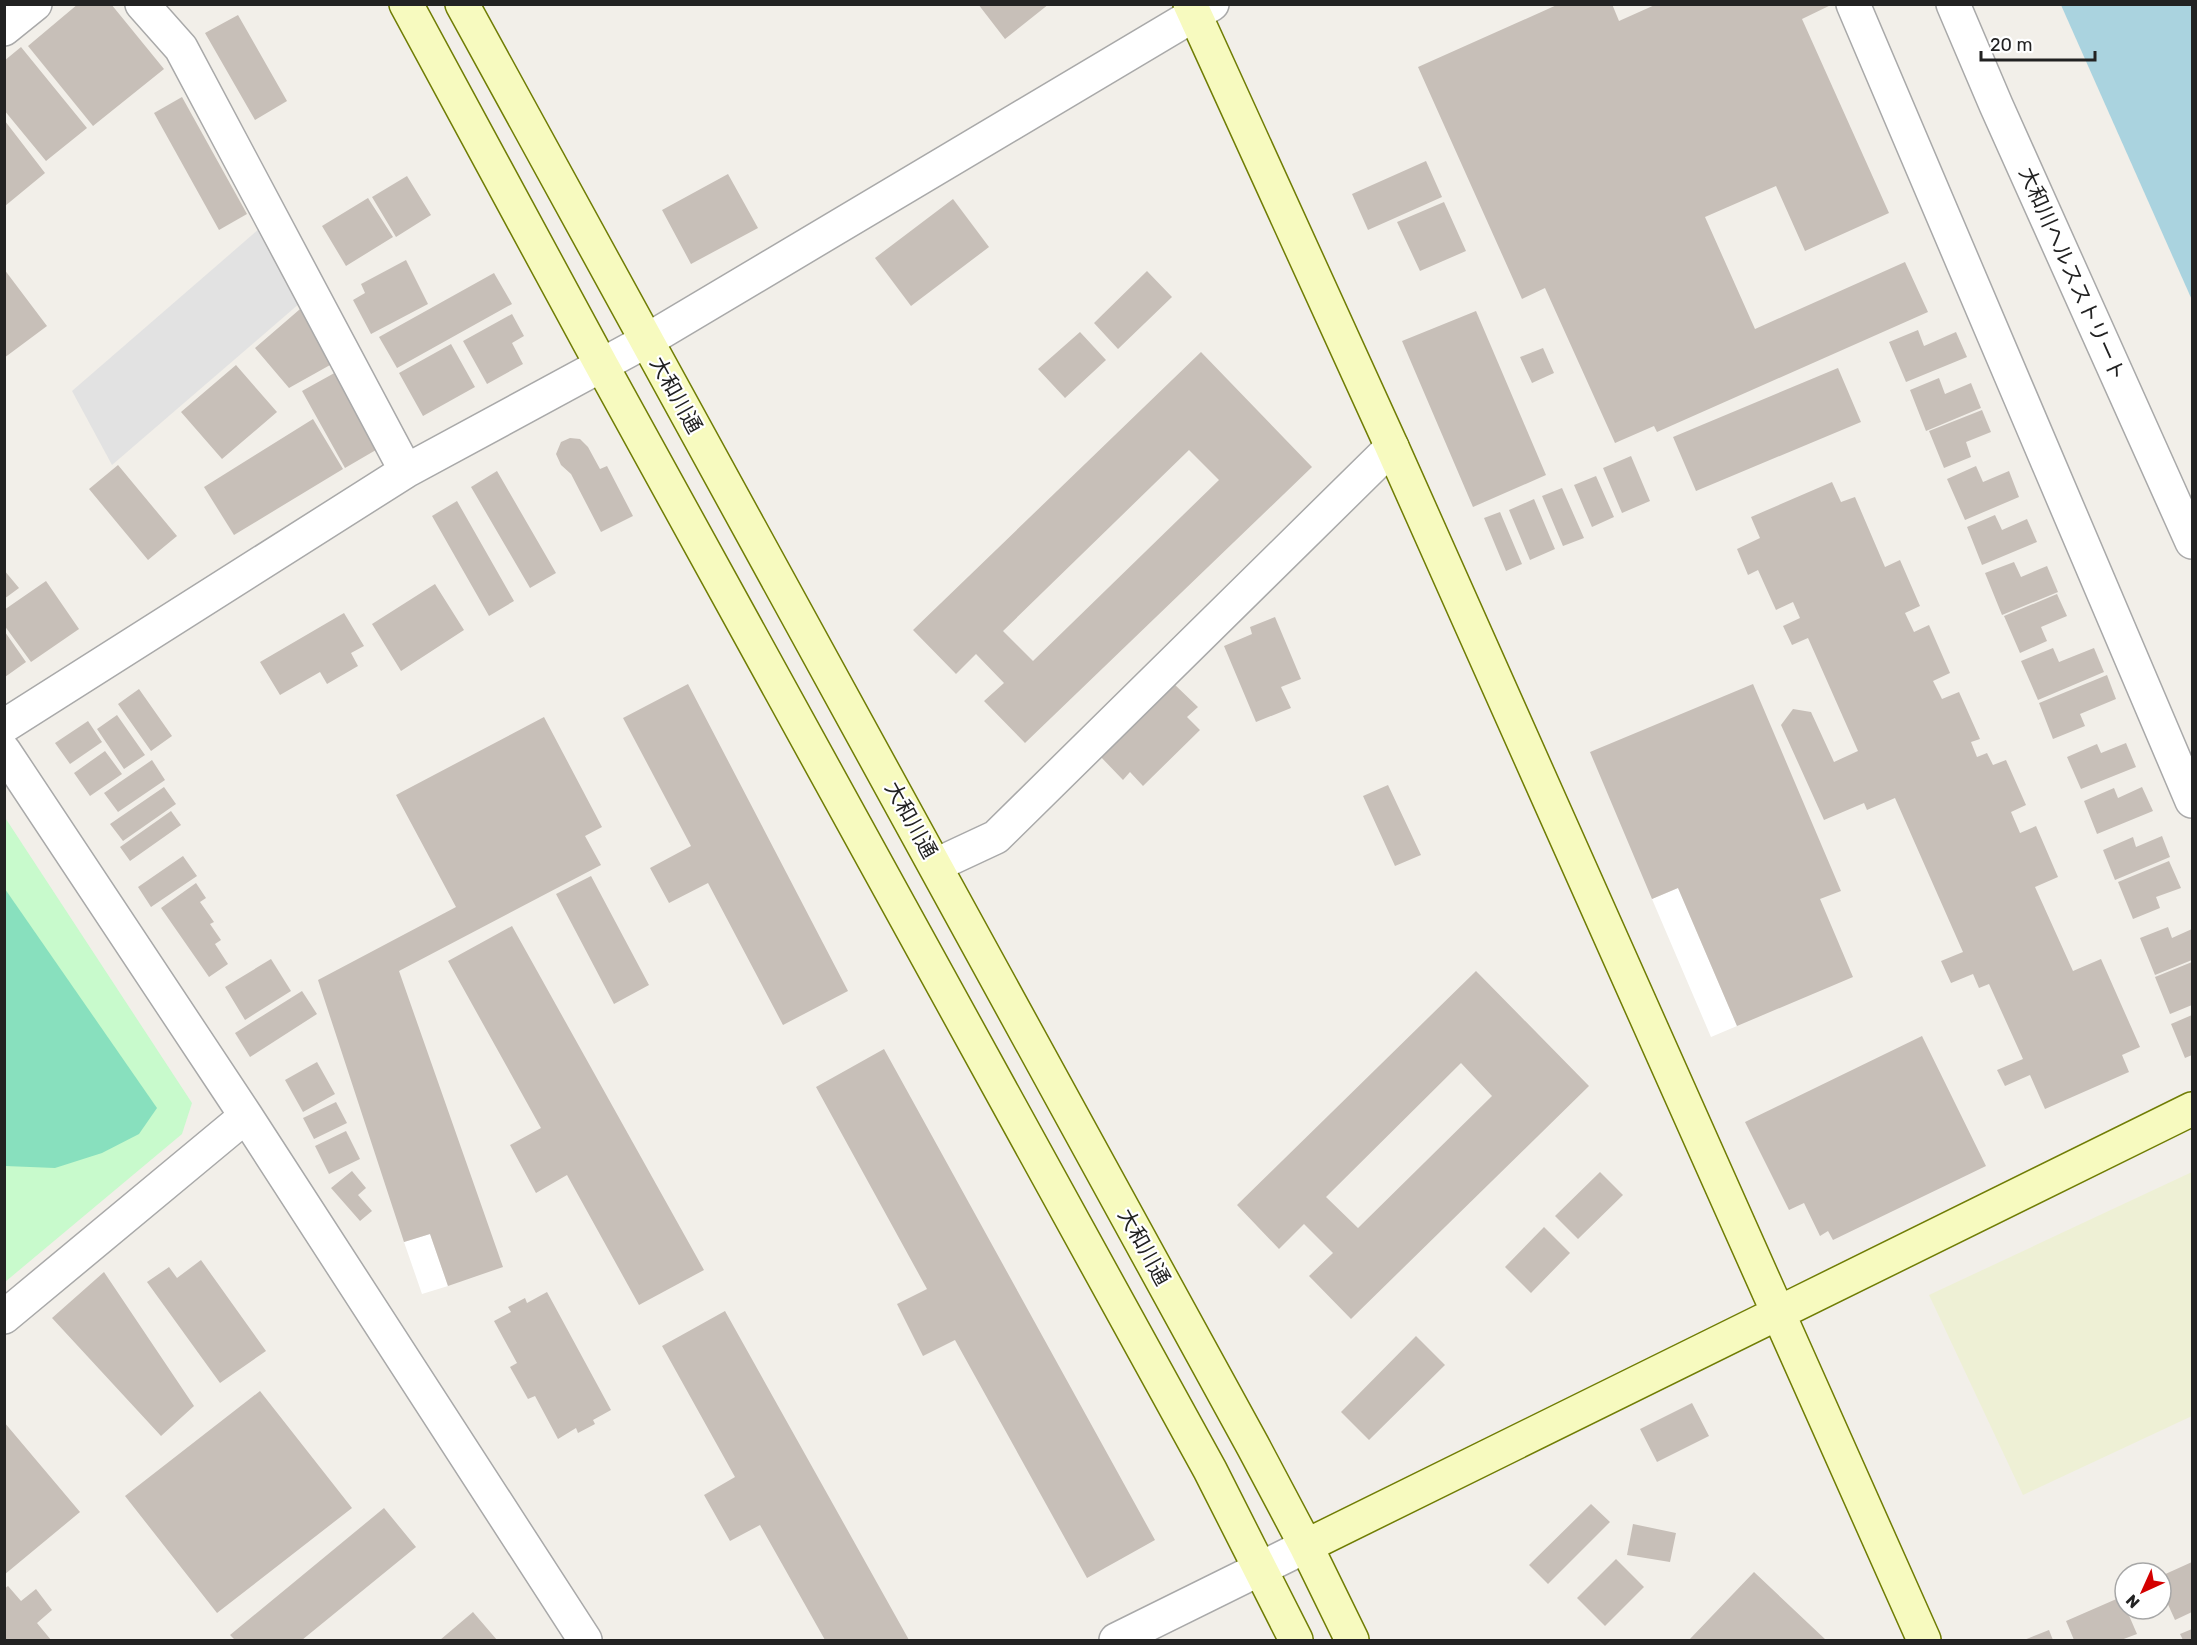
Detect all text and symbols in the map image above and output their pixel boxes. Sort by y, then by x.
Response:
scale bar [1981,24,2095,62]
text: 20 m [1990,34,2032,56]
street label: 大和川ヘルスストリート [2014,163,2131,384]
street label: 大和川通 [645,352,708,438]
street label: 大和川通 [880,777,943,863]
street label: 大和川通 [1113,1204,1176,1290]
north arrow [2113,1561,2173,1621]
text: N [2122,1590,2144,1612]

